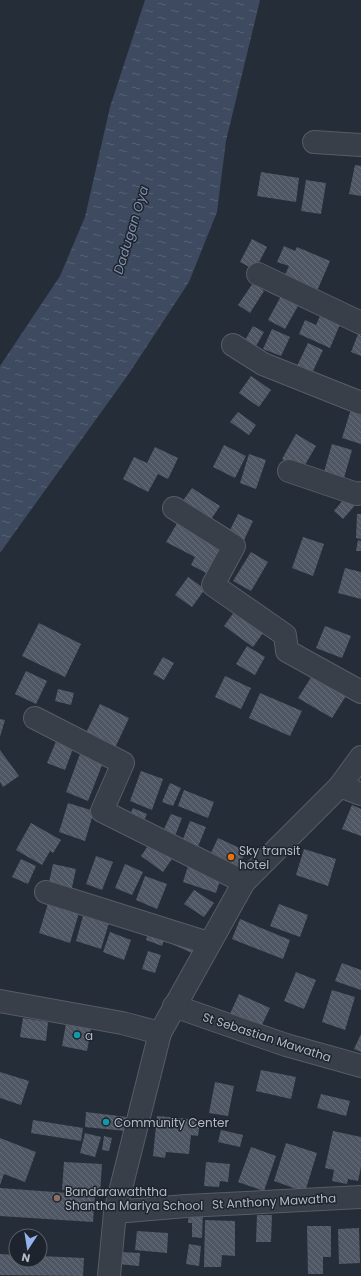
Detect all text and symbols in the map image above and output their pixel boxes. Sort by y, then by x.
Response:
water label: Dadugan Oya [109,183,153,276]
place label: Sky transit hotel [239,842,300,873]
marker: Sky transit hotel [226,852,236,862]
street label: St Sebastian Mawatha [200,1008,334,1066]
place label: a [85,1027,93,1044]
marker: a [72,1030,82,1040]
place label: Community Center [114,1114,229,1131]
marker: Community Center [101,1117,111,1127]
place label: Bandarawaththa Shantha Mariya School [65,1183,203,1214]
street label: St Anthony Mawatha [211,1189,337,1213]
marker: Bandarawaththa Shantha Mariya School [52,1193,62,1203]
north arrow [8,1228,48,1268]
text: N [20,1249,32,1266]

